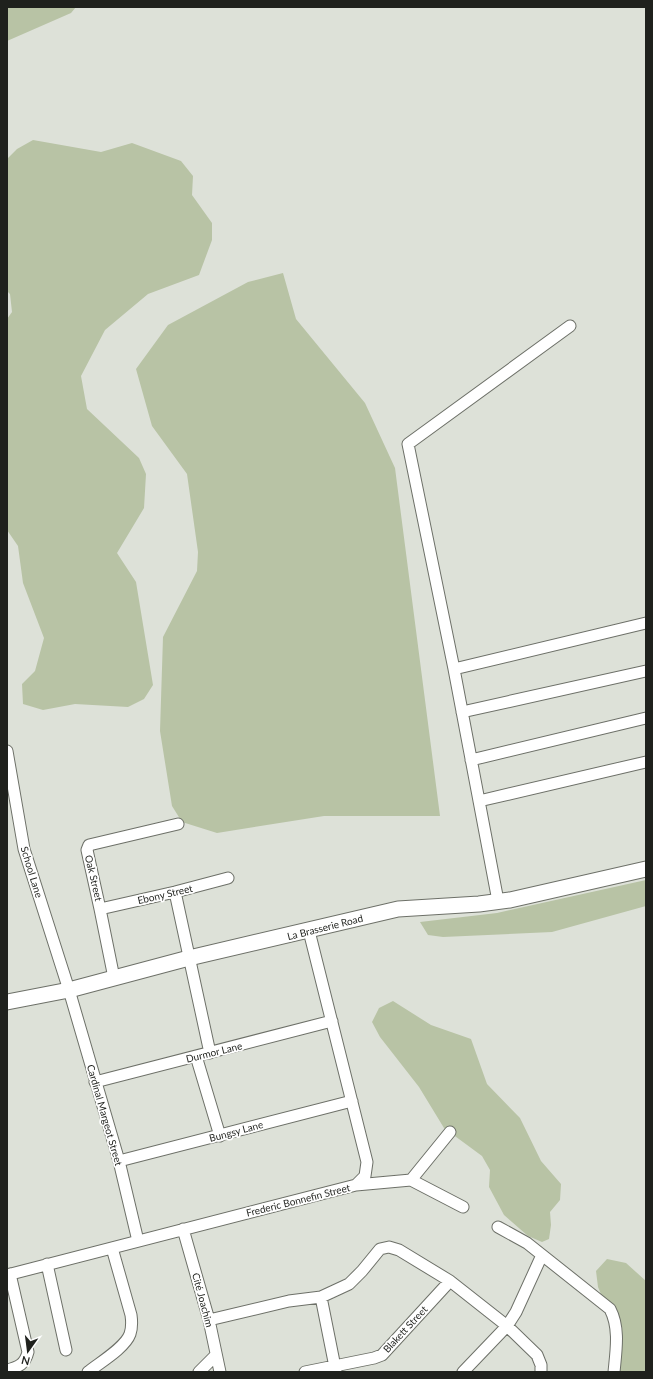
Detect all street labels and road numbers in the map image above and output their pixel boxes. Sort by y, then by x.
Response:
street label: School Lane [19,845,45,899]
street label: Oak Street [83,854,105,903]
street label: Ebony Street [136,882,194,906]
street label: La Brasserie Road [286,912,364,942]
street label: Durmor Lane [185,1039,243,1065]
street label: Cardinal Margeot Street [85,1063,125,1167]
street label: Bungsy Lane [208,1118,264,1144]
street label: Frederic Bonnefin Street [245,1181,352,1219]
street label: Cité Joachim [190,1271,216,1329]
street label: Blakett Street [380,1303,430,1355]

